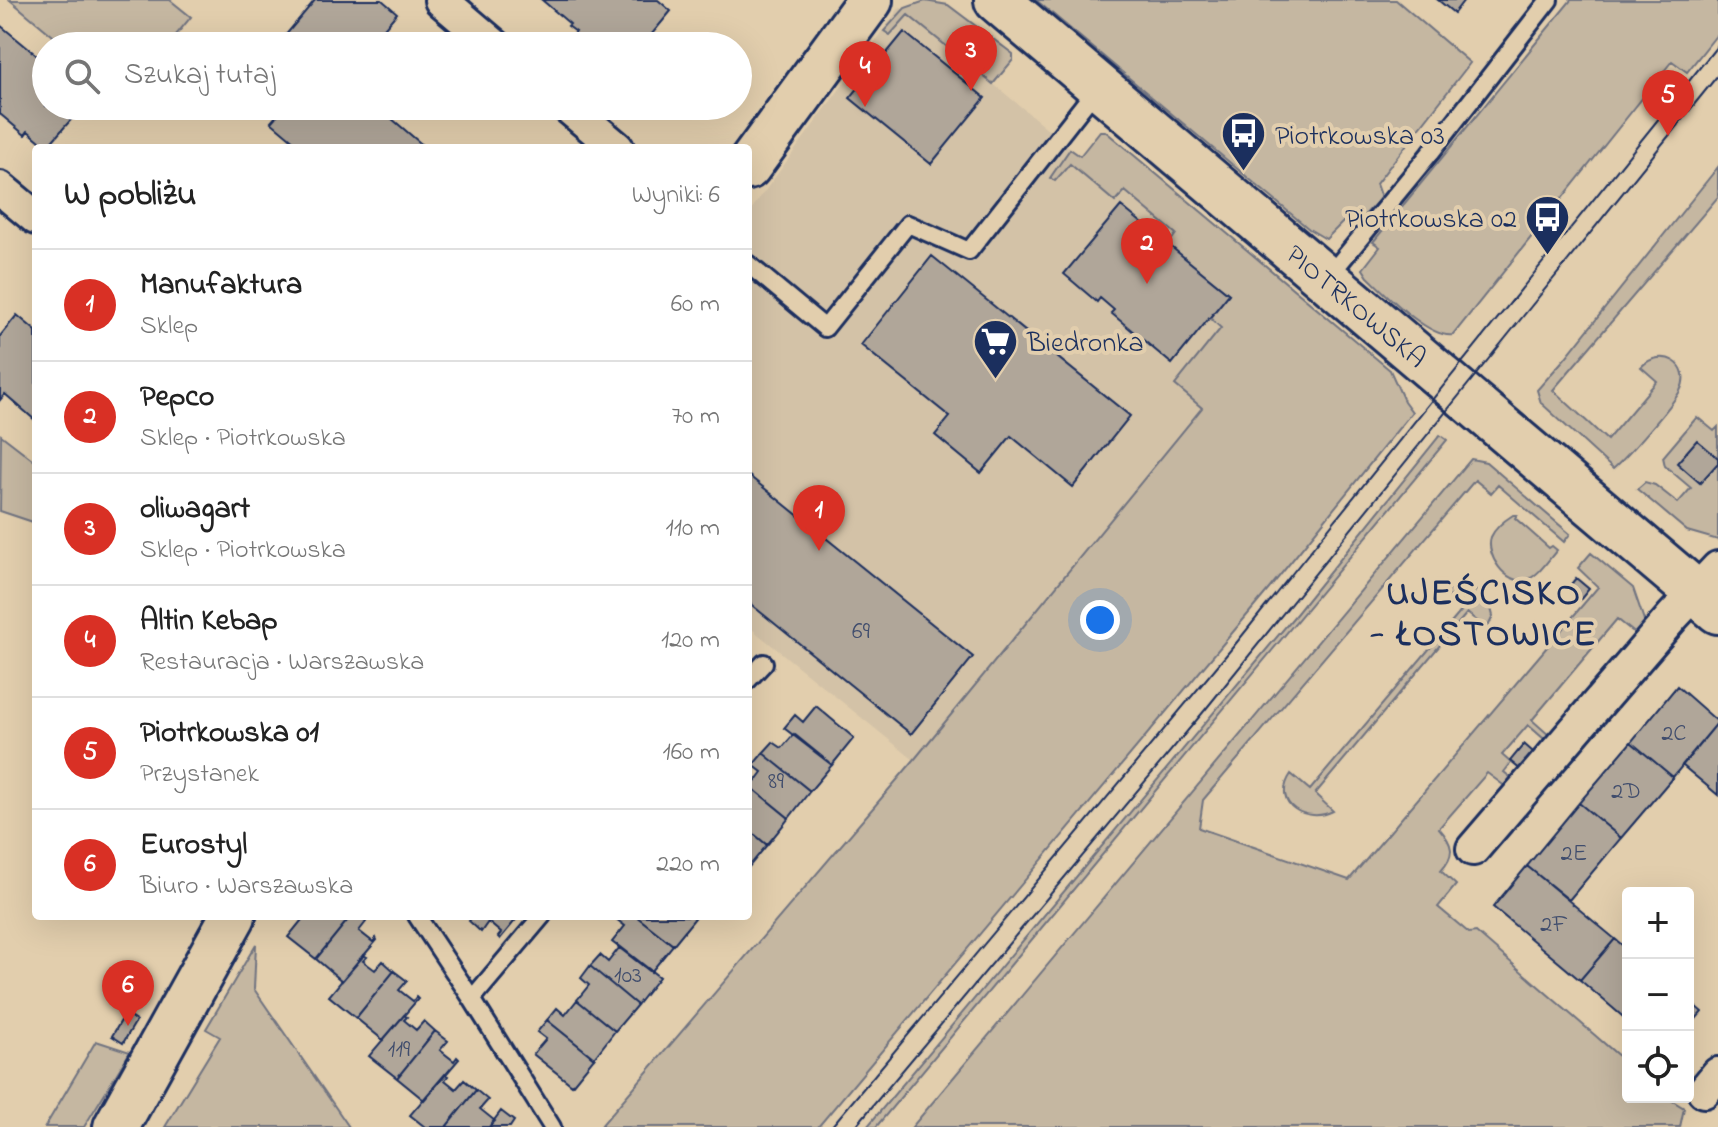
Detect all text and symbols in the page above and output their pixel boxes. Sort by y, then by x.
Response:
pin: 3 [945,25,997,91]
search box [32,32,752,120]
pin: 4 [839,41,891,107]
icon: search [60,54,104,98]
text: Szukaj tutaj [124,54,275,98]
pin: 5 [1642,70,1694,136]
bus stop icon: Piotrkowska 03 [1220,110,1268,173]
place label: Piotrkowska 03 [1275,117,1445,158]
text: W pobliżu [64,171,196,221]
text: Wyniki: 6 [632,177,720,215]
bus stop icon: Piotrkowska 02 [1524,193,1572,256]
place label: Piotrkowska 02 [1345,200,1517,241]
pin: 2 [1121,218,1173,284]
street label: PIOTRKOWSKA [1275,236,1434,380]
text: Manufaktura [140,264,302,308]
text: 1 [86,286,94,324]
text: 60 m [671,286,720,324]
text: Sklep [140,308,198,346]
supermarket icon: Biedronka [972,317,1020,380]
place label: Biedronka [1026,324,1144,365]
text: Pepco [140,376,214,420]
text: 2 [84,398,96,436]
text: 70 m [671,398,720,436]
text: Sklep · Piotrkowska [140,420,346,458]
pin: 1 [793,485,845,551]
text: oliwagart [140,488,250,532]
text: 3 [85,510,95,548]
text: 110 m [666,510,720,548]
text: Sklep · Piotrkowska [140,532,346,570]
district label: UJEŚCISKO - ŁOSTOWICE [1370,569,1597,663]
text: Altin Kebap [140,600,278,644]
your location [1080,600,1120,640]
house number: 69 [852,615,871,650]
text: 4 [85,622,95,660]
text: 120 m [661,622,720,660]
text: Restauracja · Warszawska [140,644,424,682]
text: Piotrkowska 01 [140,712,319,756]
house number: 2C [1661,717,1687,752]
text: 5 [83,734,97,772]
text: 160 m [662,734,720,772]
text: Przystanek [140,756,259,794]
house number: 89 [768,765,785,800]
house number: 2D [1611,775,1641,810]
text: Eurostyl [140,824,247,868]
house number: 2E [1561,837,1587,872]
text: 6 [84,846,96,884]
text: 220 m [656,846,720,884]
text: Biuro · Warszawska [140,868,353,906]
map controls [1622,887,1694,1103]
button: + [1622,887,1694,959]
house number: 2F [1540,908,1568,943]
house number: 103 [614,959,642,994]
button: − [1622,959,1694,1031]
pin: 6 [102,960,154,1026]
button: locate [1622,1031,1694,1103]
house number: 119 [388,1033,411,1068]

